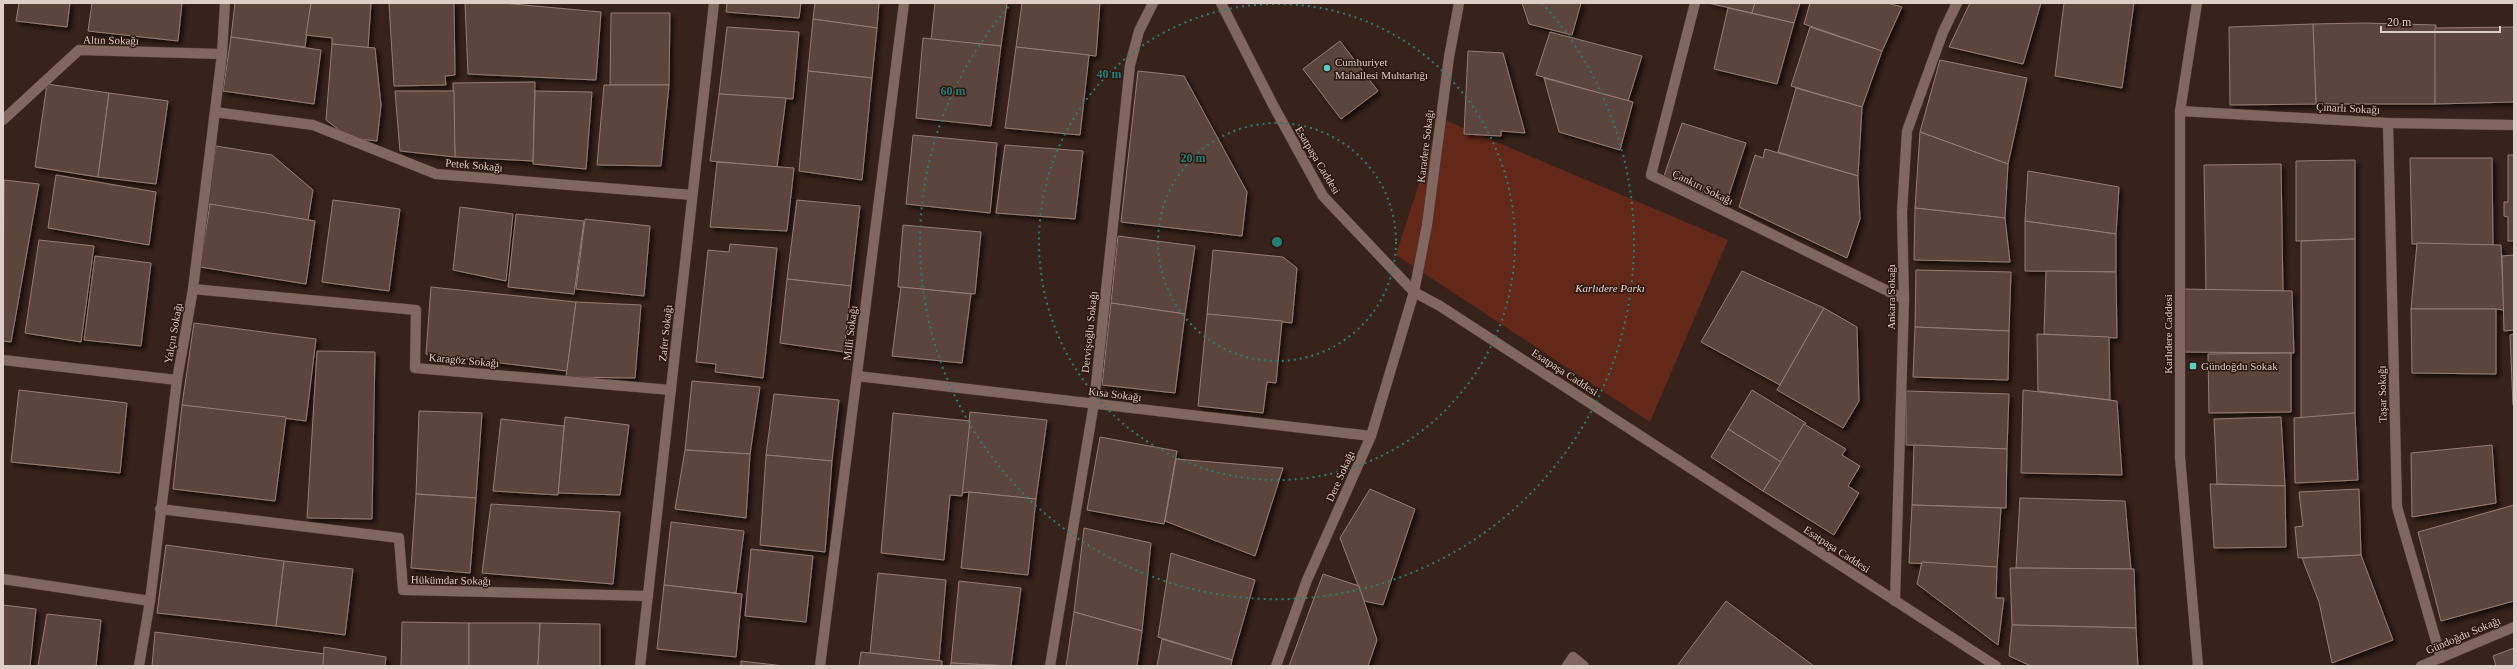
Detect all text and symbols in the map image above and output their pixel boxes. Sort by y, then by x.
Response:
scale bar [2381,8,2500,34]
text: 20 m [2387,15,2412,29]
street label: Altın Sokağı [83,34,139,46]
place label: Cumhuriyet Mahallesi Muhtarlığı [1335,56,1428,81]
marker: Cumhuriyet Mahallesi Muhtarlığı [1322,63,1332,73]
text: 40 m [1097,67,1122,81]
text: 60 m [941,84,966,98]
street label: Çınarlı Sokağı [2316,100,2380,116]
street label: Karadere Sokağı [1415,109,1435,183]
street label: Esatpaşa Caddesi [1293,124,1343,196]
text: 20 m [1181,151,1206,165]
street label: Petek Sokağı [445,157,503,173]
street label: Çankırı Sokağı [1671,167,1735,207]
centre of rings [1270,235,1284,249]
street label: Ankara Sokağı [1885,264,1897,330]
park label: Karlıdere Parkı [1574,282,1645,294]
street label: Dervişoğlu Sokağı [1079,290,1099,374]
street label: Karlıdere Caddesi [2162,294,2174,374]
street label: Yalçın Sokağı [162,302,184,364]
street label: Zafer Sokağı [656,304,674,362]
street label: Milli Sokağı [841,305,859,361]
street label: Esatpaşa Caddesi [1530,346,1600,398]
street label: Karagöz Sokağı [428,351,500,369]
place label: Gündoğdu Sokak [2201,360,2278,372]
marker: Gündoğdu Sokak [2188,361,2198,371]
street label: Taşar Sokağı [2376,365,2388,423]
street label: Kısa Sokağı [1088,385,1142,403]
street label: Dere Sokağı [1323,449,1357,503]
street label: Esatpaşa Caddesi [1802,523,1872,575]
street label: Hükümdar Sokağı [411,573,491,587]
street label: Gündoğdu Sokağı [2424,614,2502,656]

